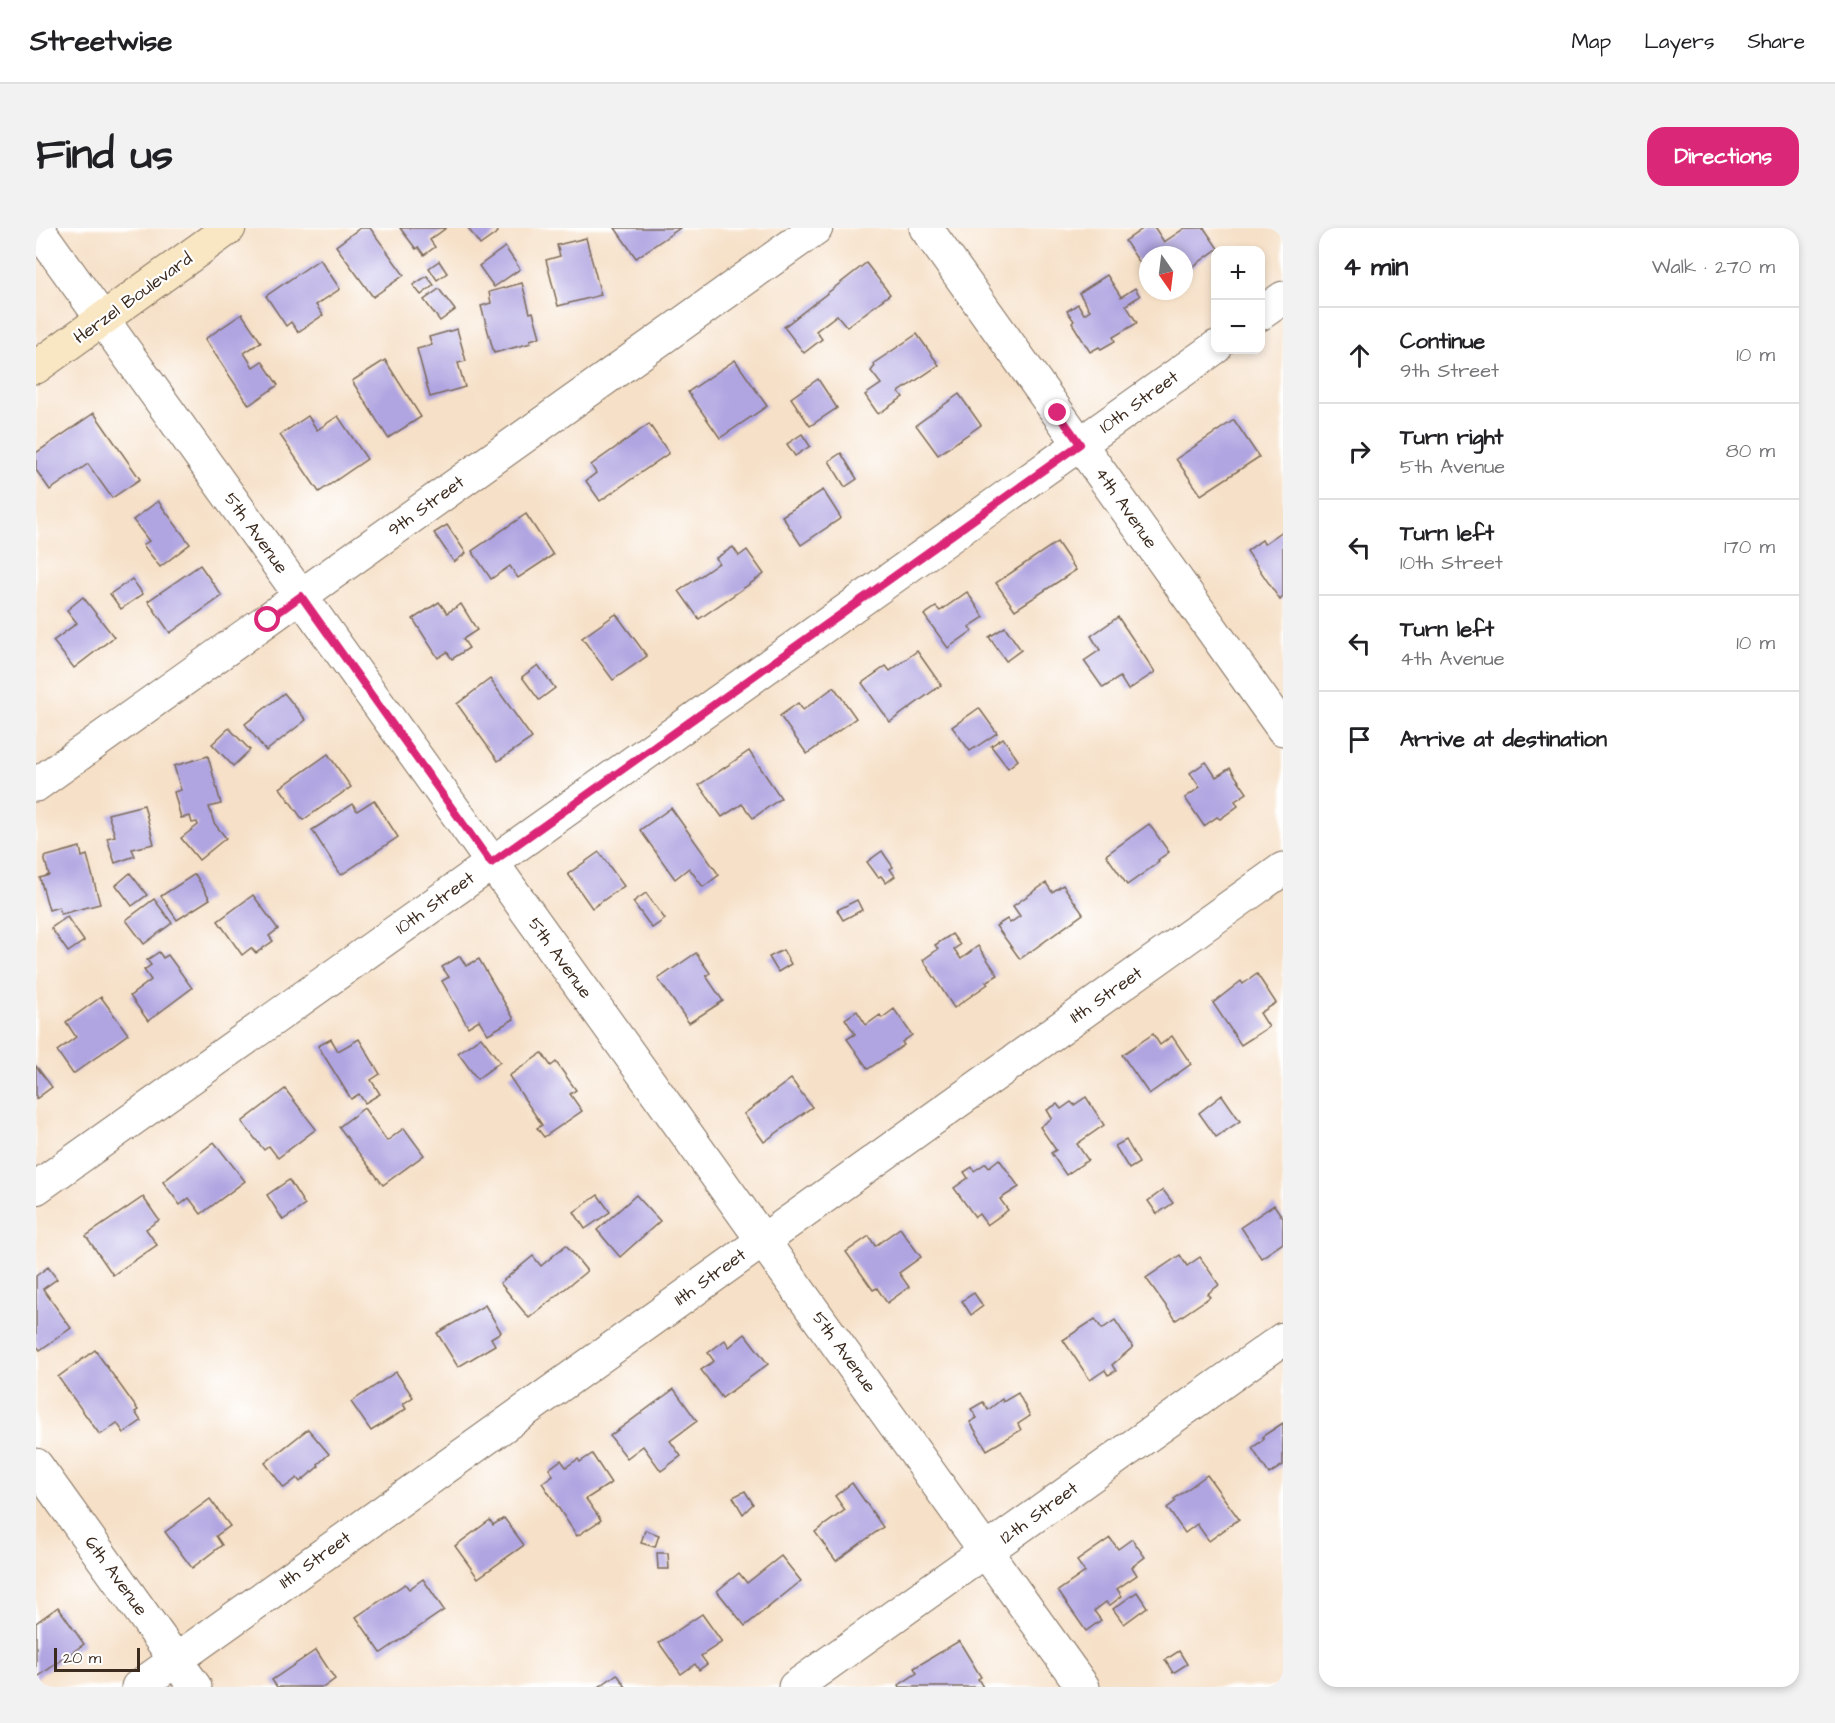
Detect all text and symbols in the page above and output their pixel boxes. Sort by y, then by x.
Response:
text: Streetwise [30,22,172,61]
text: Map [1571,27,1611,56]
text: Layers [1644,27,1714,56]
text: Share [1747,27,1805,56]
text: Find us [36,127,173,185]
button: Directions [1647,127,1799,186]
street label: Herzel Boulevard [68,246,198,350]
north arrow [1139,246,1193,300]
map controls [1211,246,1265,354]
button: + [1211,246,1265,300]
text: 4 min [1343,249,1408,285]
text: Walk · 270 m [1652,253,1775,281]
button: − [1211,300,1265,354]
text: Continue [1400,326,1485,357]
icon: ahead [1343,339,1376,372]
text: 10 m [1736,341,1775,369]
text: 9th Street [1400,357,1499,385]
street label: 10th Street [1094,364,1184,439]
route end [1044,399,1070,425]
text: Turn right [1400,422,1503,453]
icon: right [1343,435,1376,468]
text: 80 m [1726,437,1775,465]
text: 5th Avenue [1400,453,1505,481]
street label: 4th Avenue [1089,462,1163,554]
street label: 9th Street [383,469,470,542]
street label: 5th Avenue [218,487,294,579]
text: Turn left [1400,518,1494,549]
icon: left [1343,531,1376,564]
text: 170 m [1724,533,1775,561]
text: 10th Street [1400,549,1503,577]
route start [254,606,280,632]
text: Turn left [1400,614,1494,645]
icon: left [1343,627,1376,660]
text: 10 m [1736,629,1775,657]
text: 4th Avenue [1400,645,1505,673]
icon: arrive [1343,723,1376,756]
text: Arrive at destination [1400,724,1607,755]
street label: 10th Street [390,865,480,940]
street label: 5th Avenue [522,912,598,1004]
street label: 11th Street [1065,960,1148,1029]
street label: 11th Street [669,1242,752,1312]
street label: 5th Avenue [806,1306,882,1398]
street label: 12th Street [995,1476,1084,1550]
street label: 11th Street [274,1525,357,1595]
street label: 6th Avenue [79,1531,154,1621]
scale bar [54,1645,140,1672]
text: 20 m [63,1647,101,1669]

